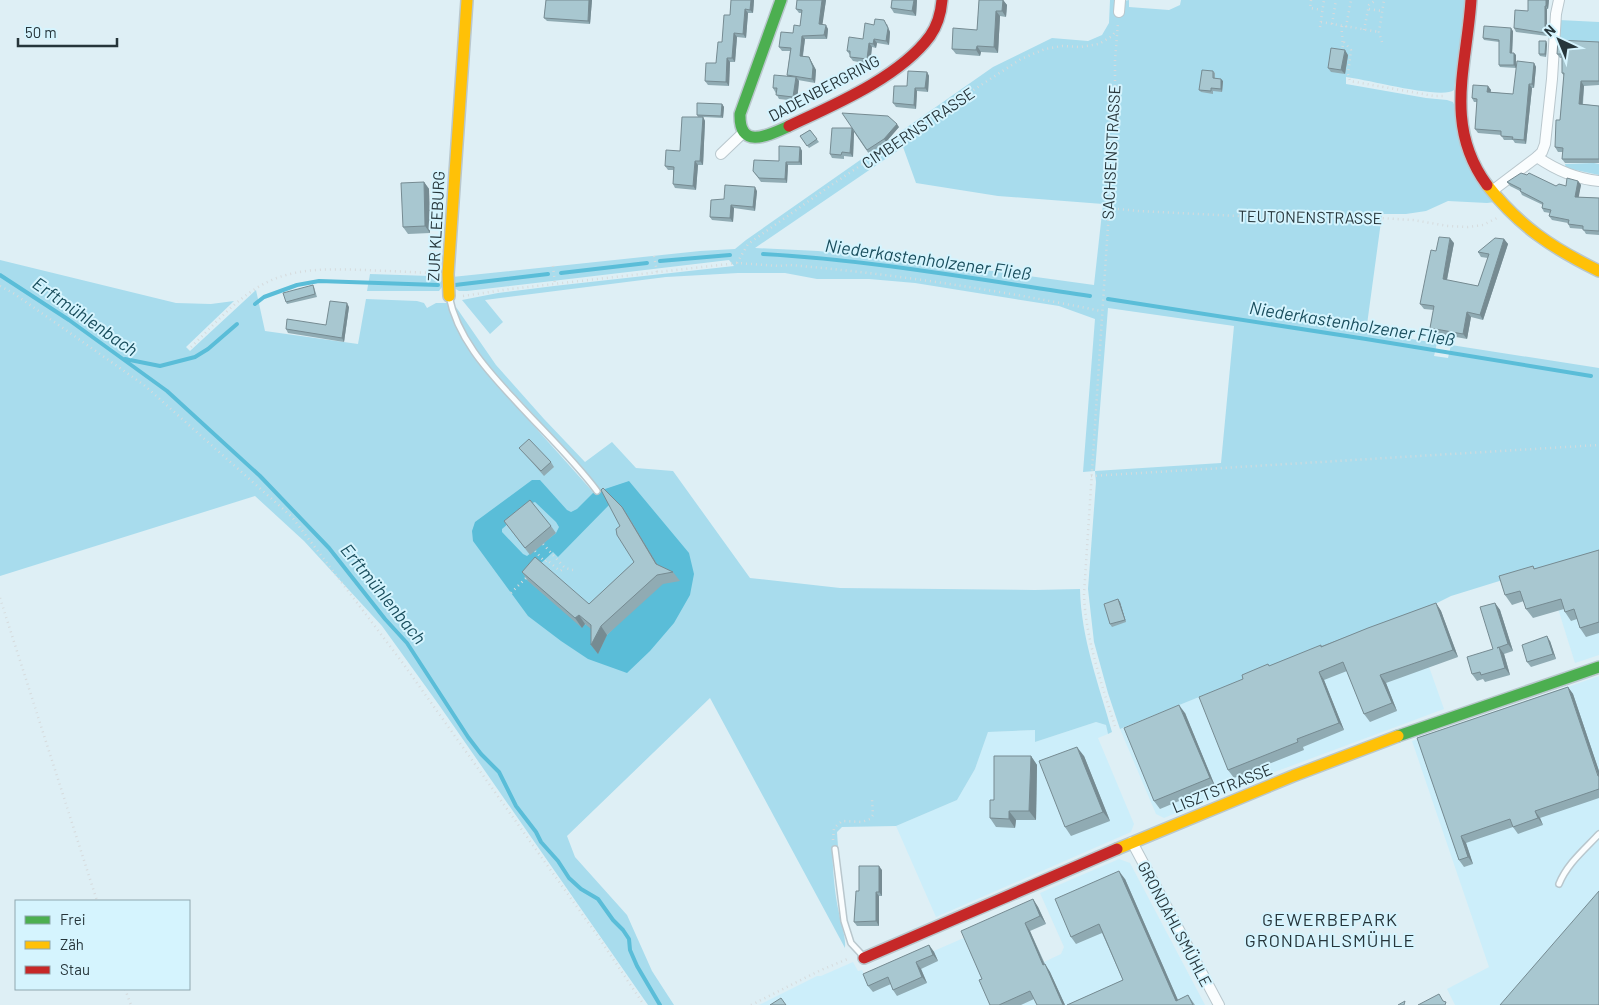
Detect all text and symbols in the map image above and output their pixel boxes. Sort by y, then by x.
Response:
scale bar [18,15,116,47]
north arrow [1534,15,1584,65]
text: N [1540,21,1559,40]
text: 50 m [25,23,57,41]
street label: DADENBERGRING [765,50,883,125]
street label: CIMBERNSTRASSE [858,83,978,172]
street label: SACHSENSTRASSE [1097,84,1124,220]
street label: ZUR KLEEBURG [423,170,448,282]
street label: TEUTONENSTRASSE [1238,206,1382,227]
water label: Niederkastenholzener Fließ [824,234,1033,284]
water label: Erftmühlenbach [29,272,142,361]
water label: Niederkastenholzener Fließ [1248,296,1457,350]
water label: Erftmühlenbach [336,539,431,648]
street label: LISZTSTRASSE [1169,759,1275,816]
street label: GRONDAHLSMÜHLE [1134,858,1217,990]
legend [15,900,190,990]
district label: GEWERBEPARK GRONDAHLSMÜHLE [1245,908,1415,951]
text: Frei [60,910,86,928]
text: Zäh [60,935,84,953]
text: Stau [60,960,90,978]

